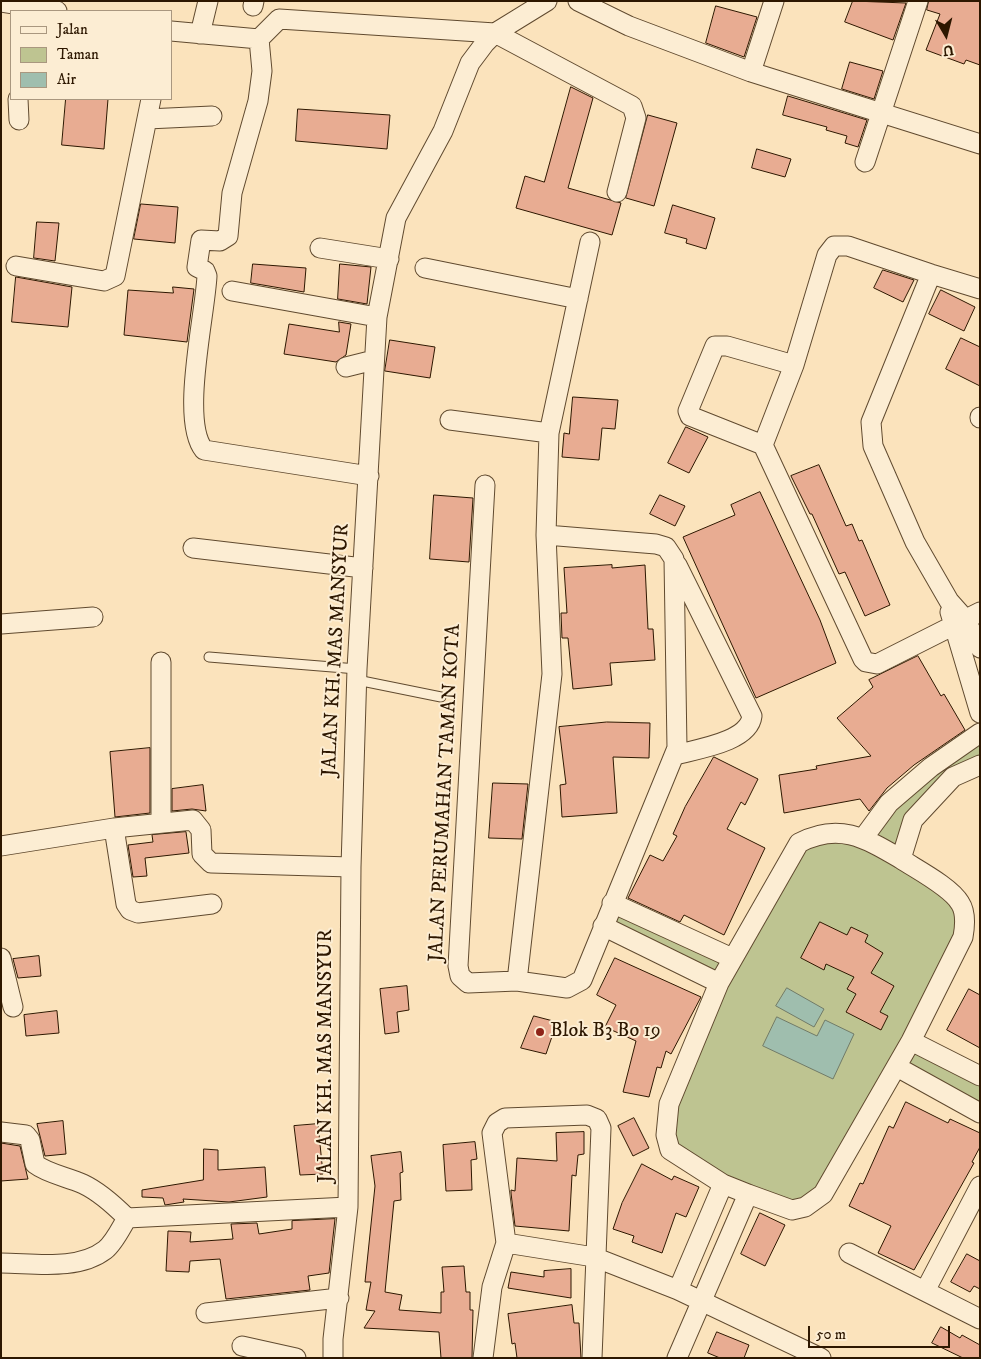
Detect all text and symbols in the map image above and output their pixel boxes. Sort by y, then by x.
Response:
legend [10,10,172,100]
north arrow [921,10,971,60]
text: Jalan [57,20,88,39]
text: U [941,40,955,60]
text: Taman [57,45,99,64]
text: Air [57,70,76,89]
street label: JALAN KH. MAS MANSYUR [318,523,356,777]
street label: JALAN PERUMAHAN TAMAN KOTA [425,623,467,963]
street label: JALAN KH. MAS MANSYUR [315,929,339,1183]
place label: Blok B3 Bo 19 [550,1020,661,1044]
marker: Blok B3 Bo 19 [534,1026,546,1038]
scale bar [811,1316,954,1348]
text: 50 m [816,1325,846,1344]

